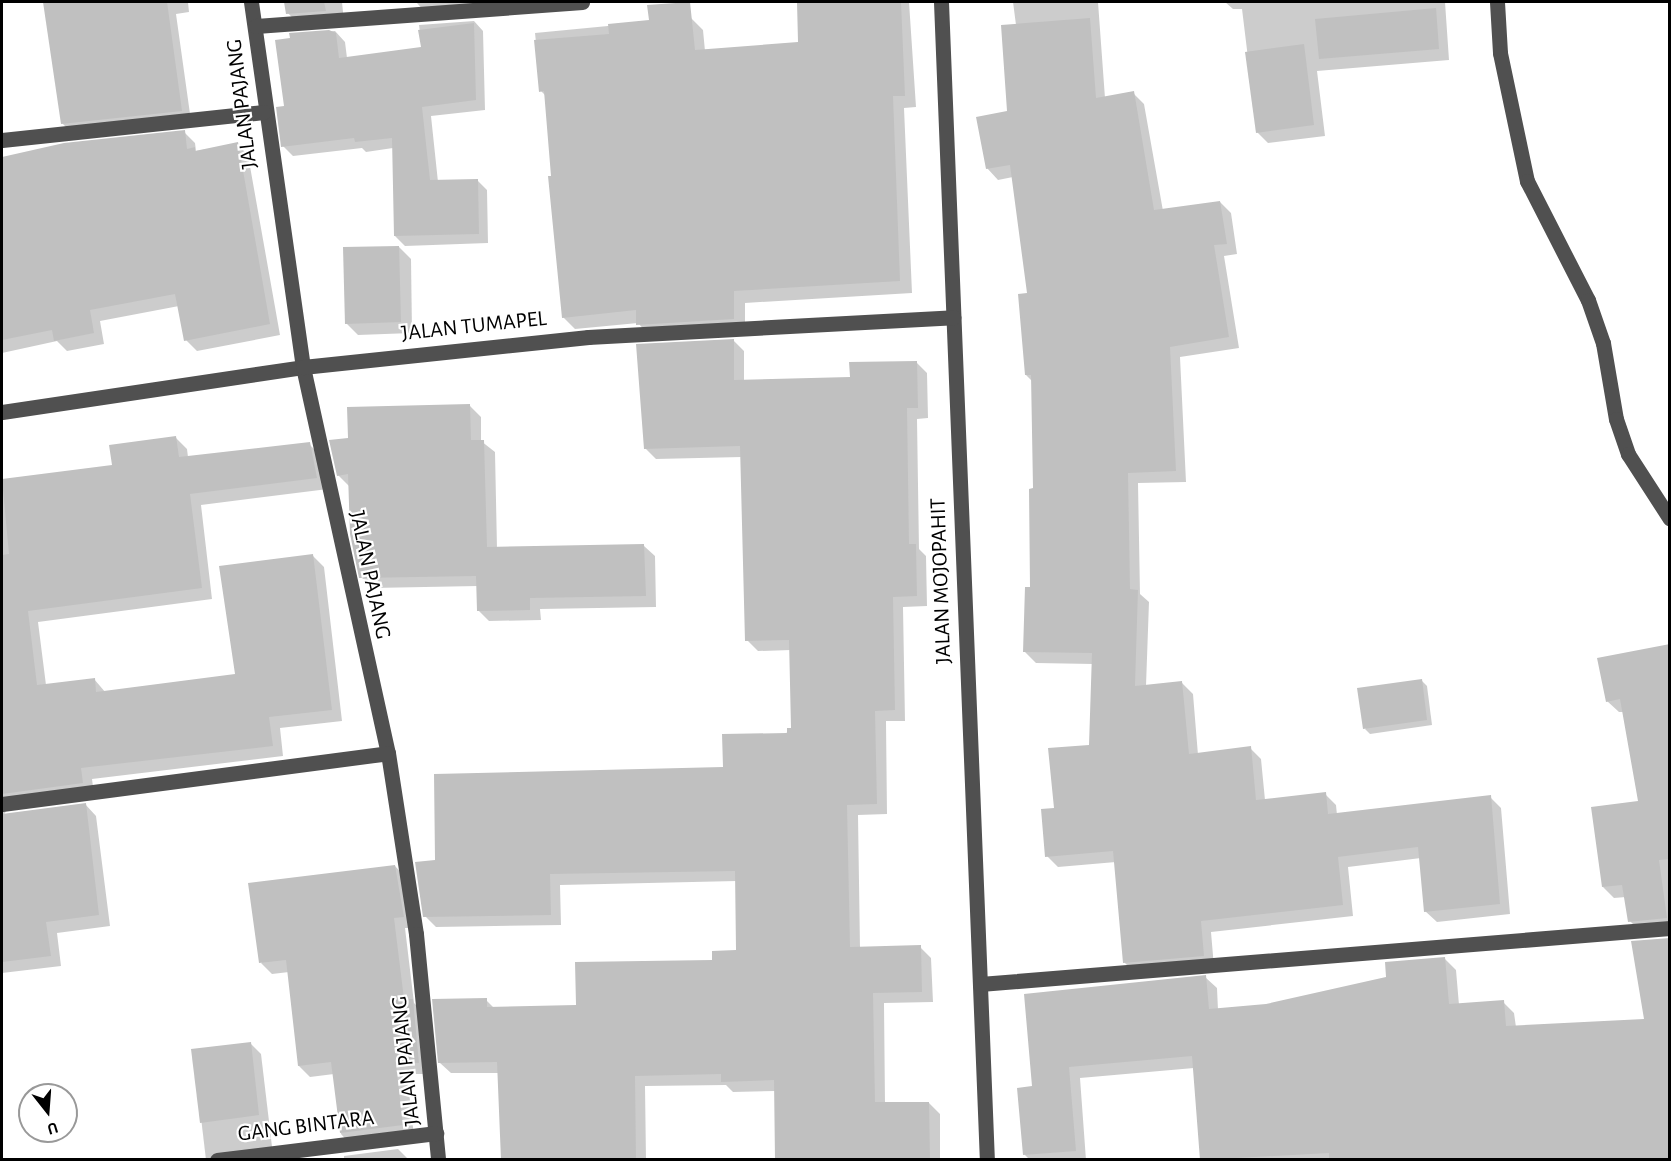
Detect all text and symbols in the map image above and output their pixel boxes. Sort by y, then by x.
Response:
street label: JALAN PAJANG [221,38,263,170]
street label: JALAN TUMAPEL [400,305,548,347]
street label: JALAN MOJOPAHIT [925,497,957,665]
street label: JALAN PAJANG [344,508,396,642]
street label: JALAN PAJANG [386,995,426,1127]
north arrow [18,1083,78,1143]
street label: GANG BINTARA [236,1105,376,1147]
text: U [45,1119,60,1137]

